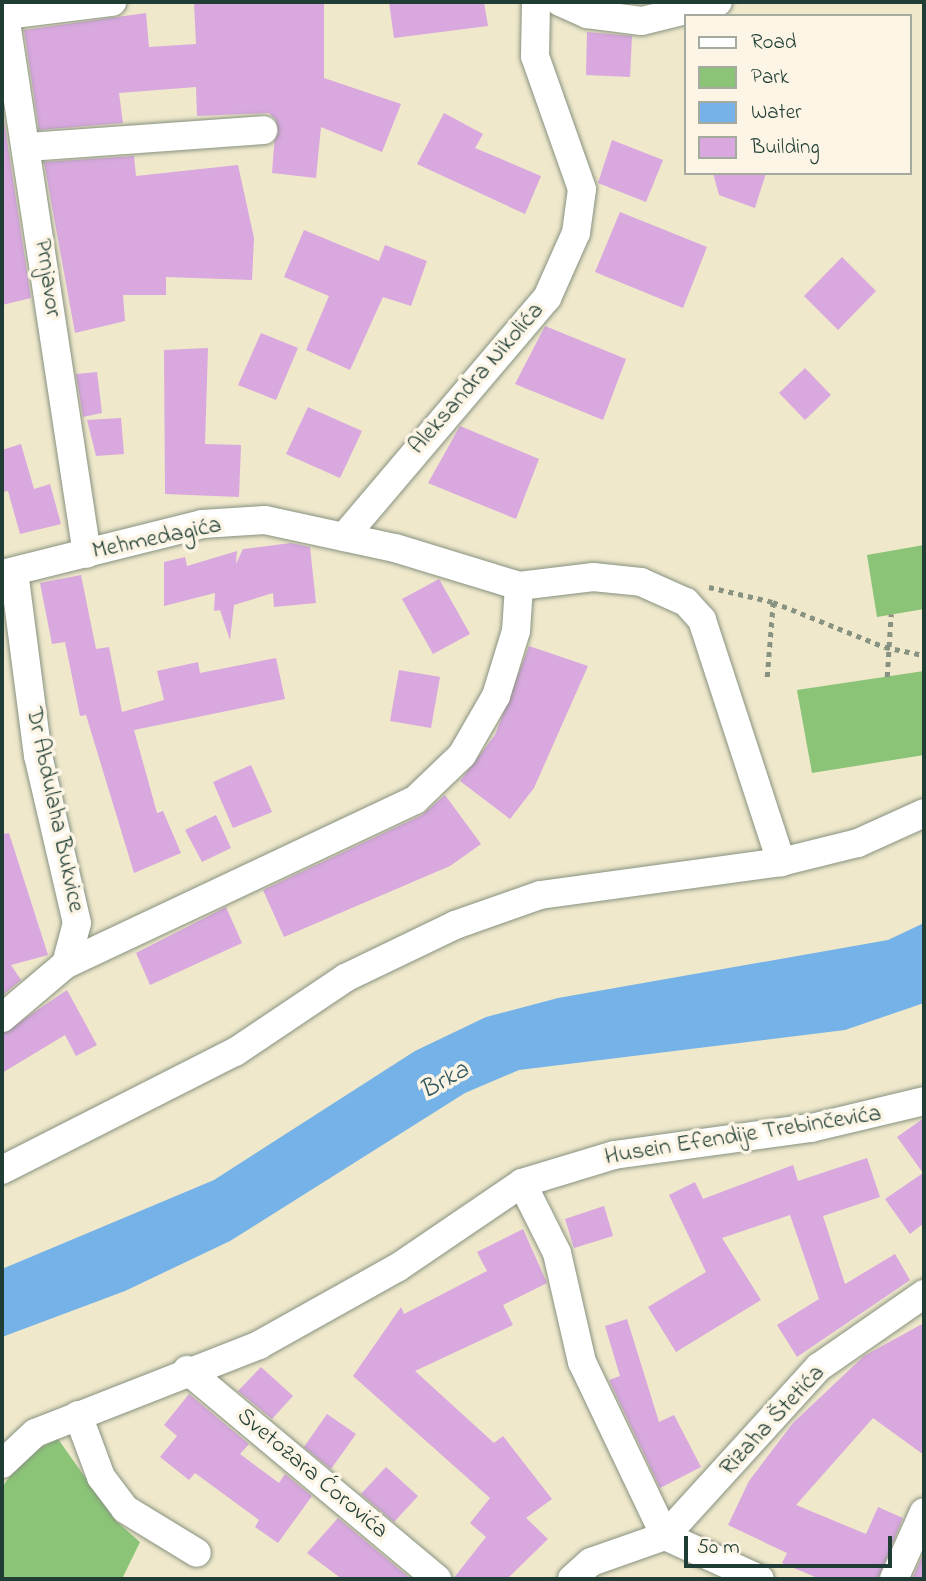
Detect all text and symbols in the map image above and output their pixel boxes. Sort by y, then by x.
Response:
legend [684,14,912,175]
text: Road [751,28,797,58]
text: Park [751,63,789,93]
text: Water [751,98,802,128]
text: Building [751,133,820,163]
street label: Prnjavor [27,237,67,319]
street label: Aleksandra Nikolića [403,297,551,461]
street label: Mehmedagića [90,511,224,567]
street label: Dr Abdulaha Bukvice [18,705,90,915]
water label: Brka [415,1056,475,1108]
street label: Husein Efendije Trebinčevića [603,1100,883,1172]
street label: Rizaha Štetića [714,1360,832,1482]
street label: Svetozara Ćorovića [230,1402,394,1546]
scale bar [688,1522,896,1566]
text: 50 m [697,1533,740,1563]

